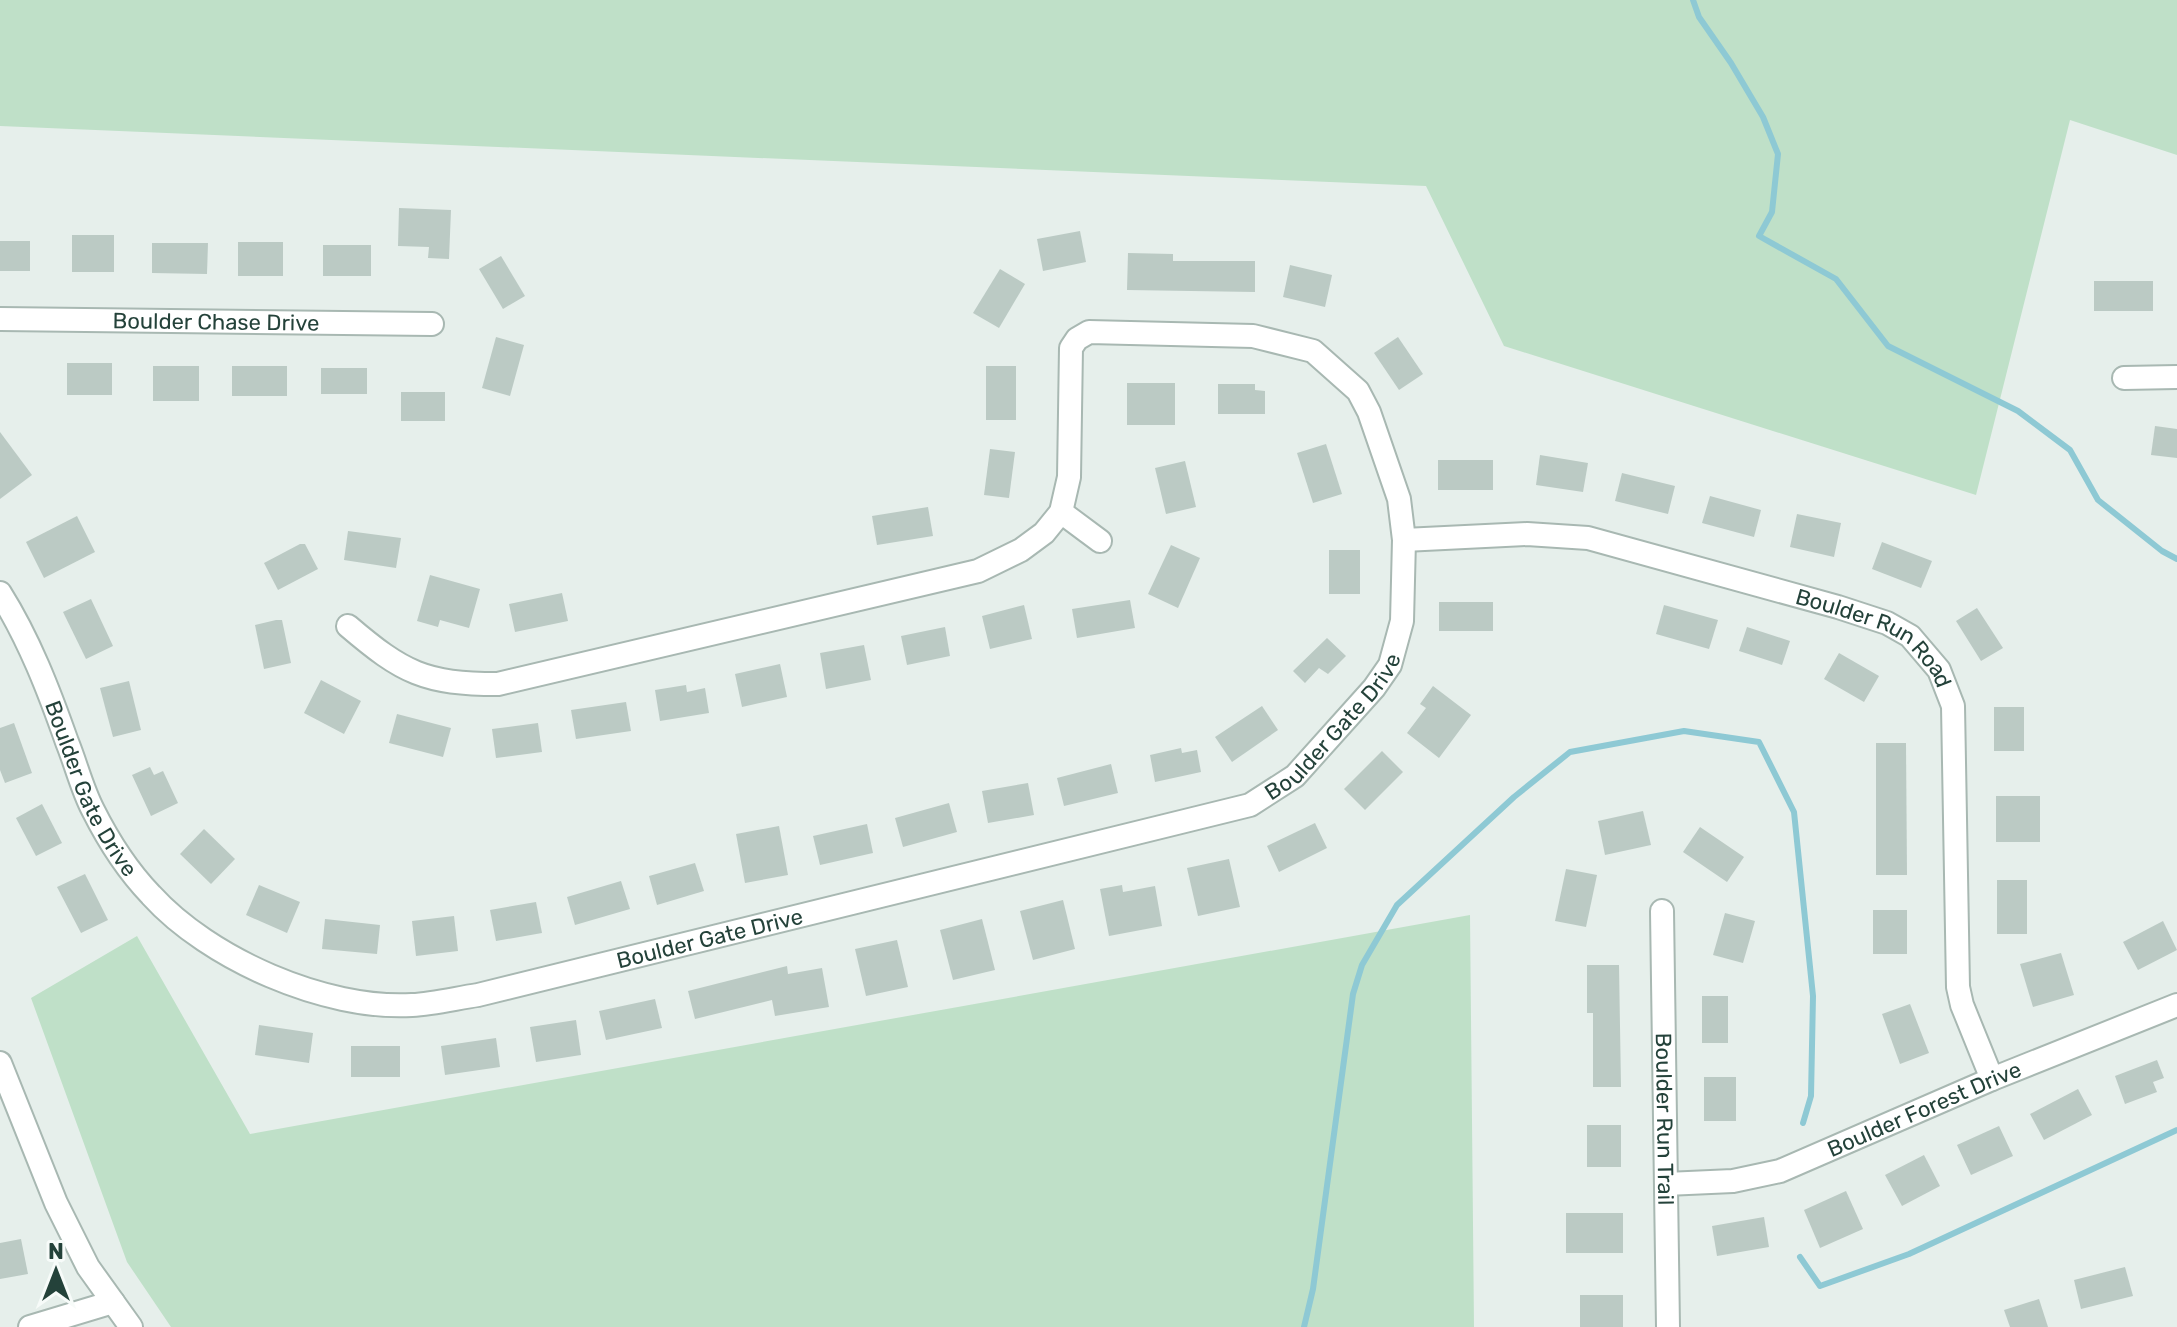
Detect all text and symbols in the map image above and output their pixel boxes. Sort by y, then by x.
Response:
street label: Boulder Chase Drive [112,307,320,336]
street label: Boulder Run Road [1793,582,1958,691]
street label: Boulder Gate Drive [1259,651,1406,806]
street label: Boulder Gate Drive [40,697,143,882]
street label: Boulder Gate Drive [614,902,805,974]
street label: Boulder Run Trail [1650,1033,1680,1205]
street label: Boulder Forest Drive [1823,1055,2025,1162]
north arrow [16,1231,96,1311]
text: N [48,1238,64,1265]

